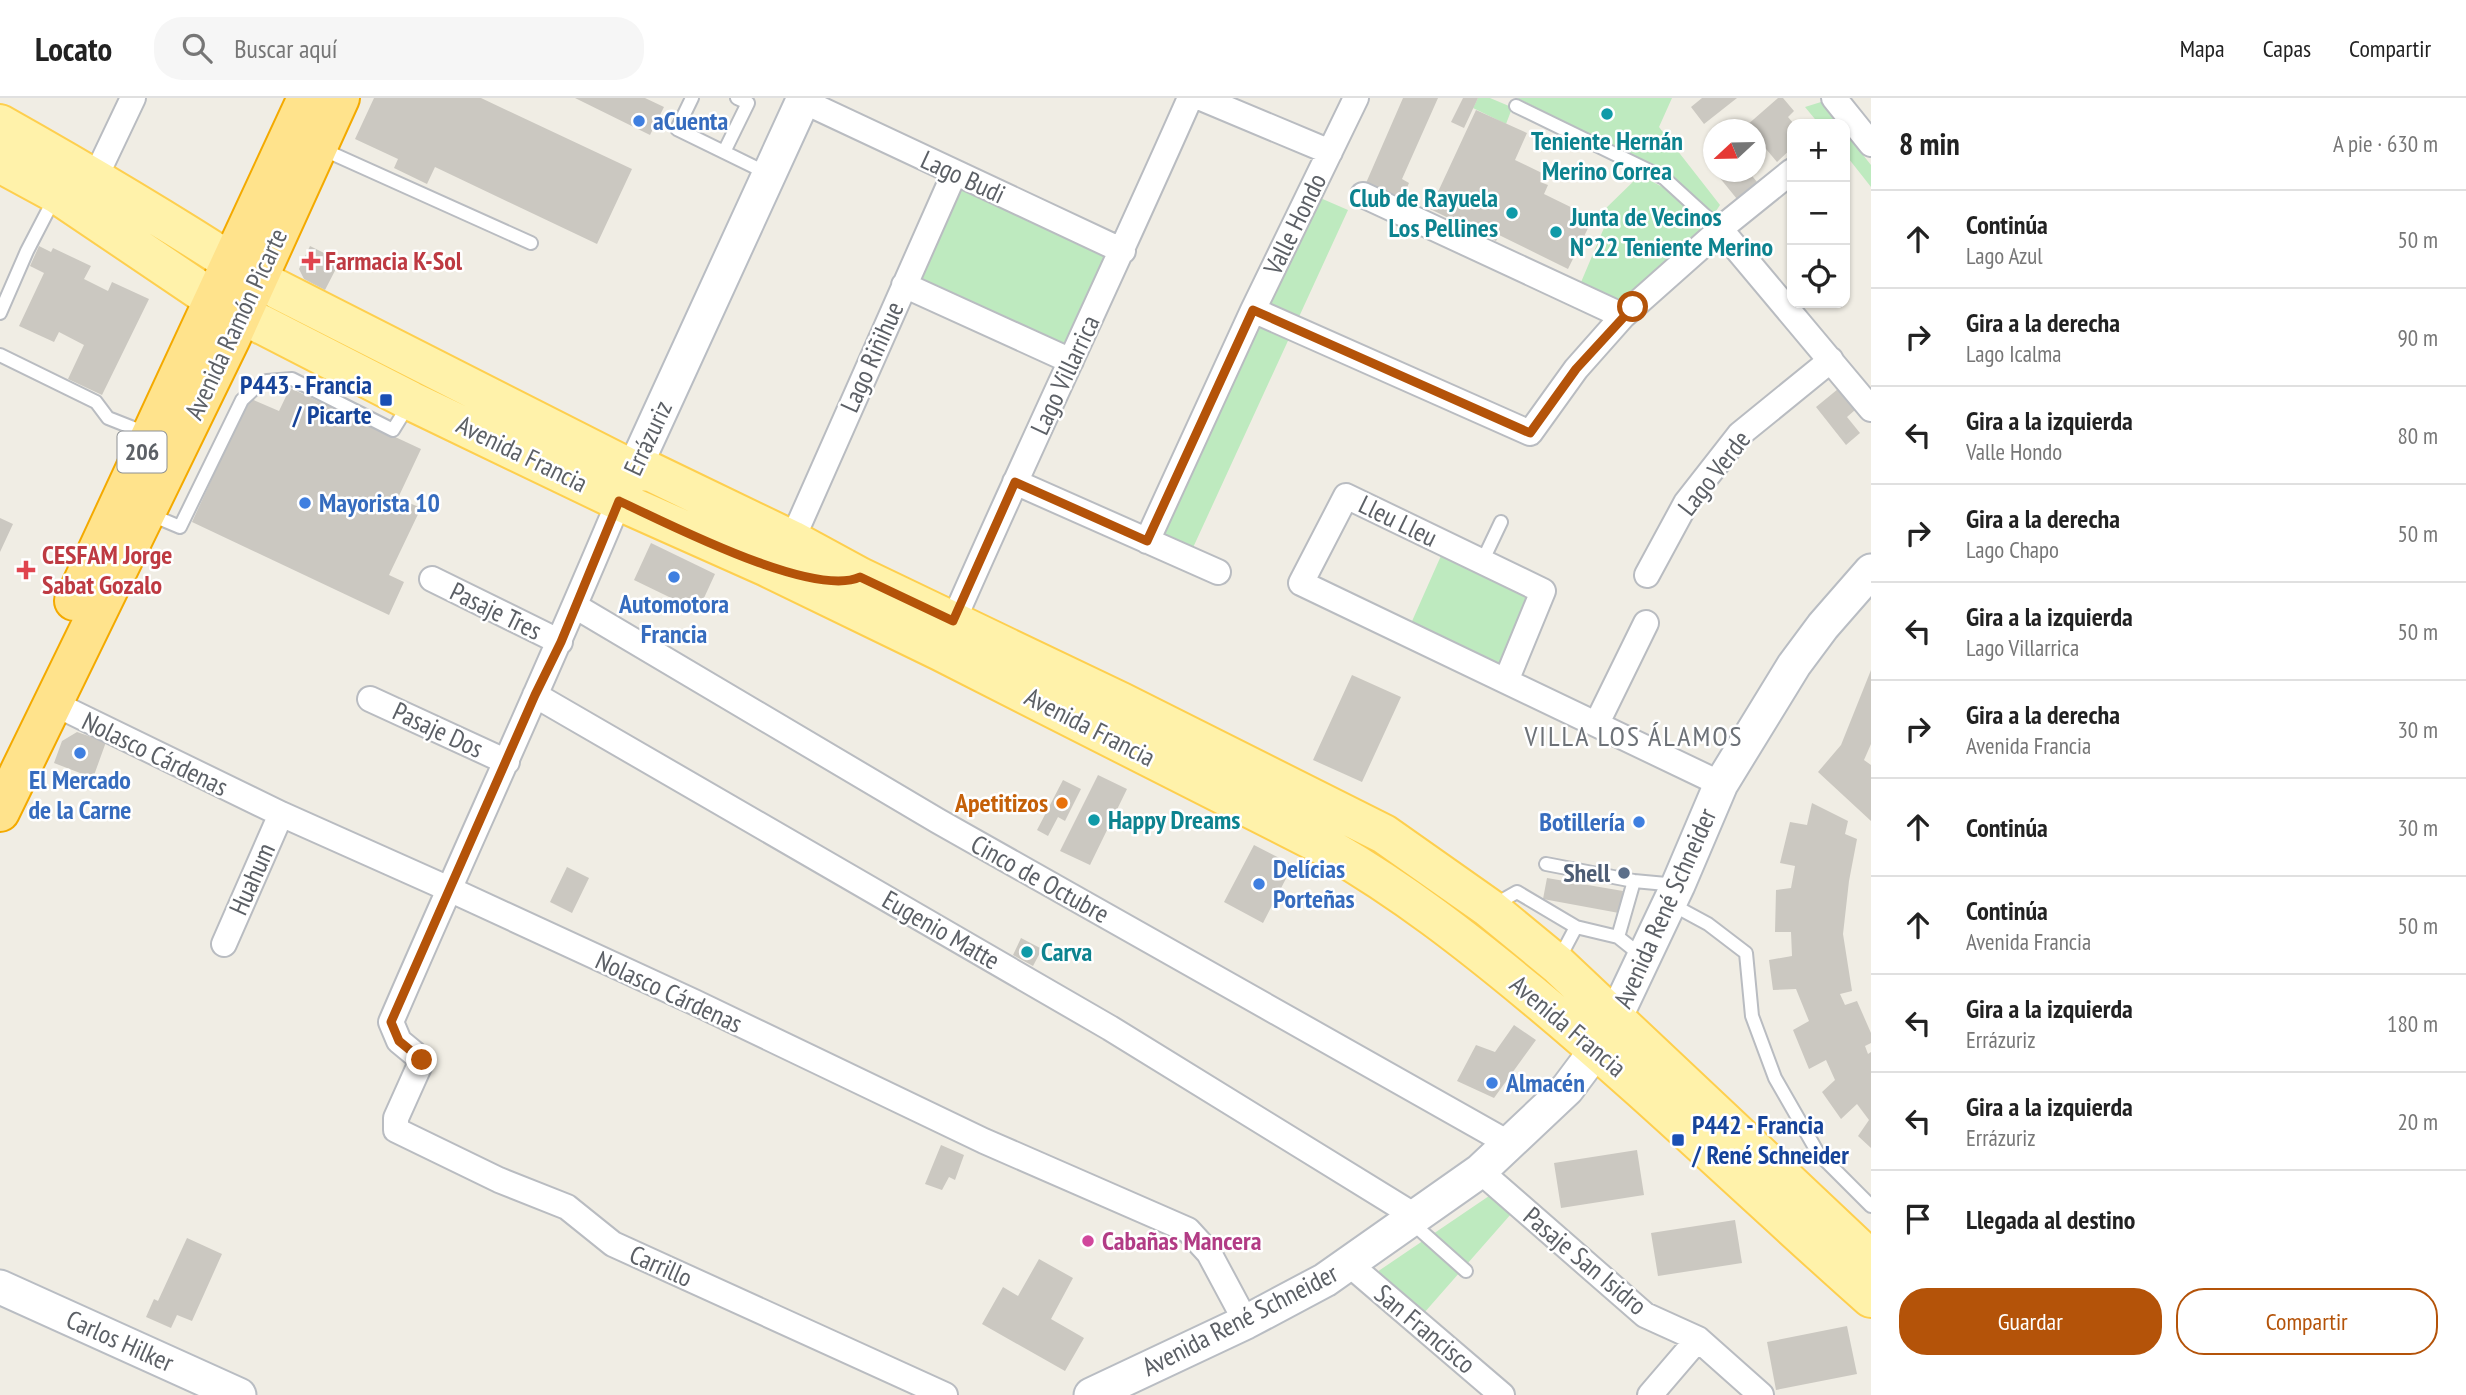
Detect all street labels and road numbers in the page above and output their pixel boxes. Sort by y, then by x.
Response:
street label: Lago Budi [916,143,1011,210]
street label: Valle Hondo [1255,168,1333,281]
street label: Avenida Ramón Picarte [177,223,294,425]
street label: Lago Riñihue [833,296,911,417]
street label: Lago Villarrica [1023,310,1107,440]
street label: Errázuriz [616,395,679,480]
street label: Avenida Francia [451,408,593,499]
street label: Lago Verde [1670,424,1757,522]
road number: 206 [118,432,166,472]
street label: Lleu Lleu [1354,487,1443,554]
street label: Pasaje Tres [445,574,547,647]
street label: Avenida Francia [1020,680,1161,773]
street label: Pasaje Dos [388,694,489,765]
street label: Nolasco Cárdenas [77,704,233,803]
street label: Avenida René Schneider [1606,803,1723,1013]
street label: Cinco de Octubre [965,827,1115,930]
street label: Huahum [221,838,282,920]
street label: Eugenio Matte [877,883,1006,976]
street label: Nolasco Cárdenas [591,943,748,1040]
street label: Avenida Francia [1504,967,1633,1084]
street label: Pasaje San Isidro [1517,1199,1654,1322]
street label: Carrillo [625,1237,698,1294]
street label: Avenida René Schneider [1136,1256,1343,1383]
street label: San Francisco [1368,1277,1483,1380]
street label: Carlos Hilker [61,1302,179,1379]

